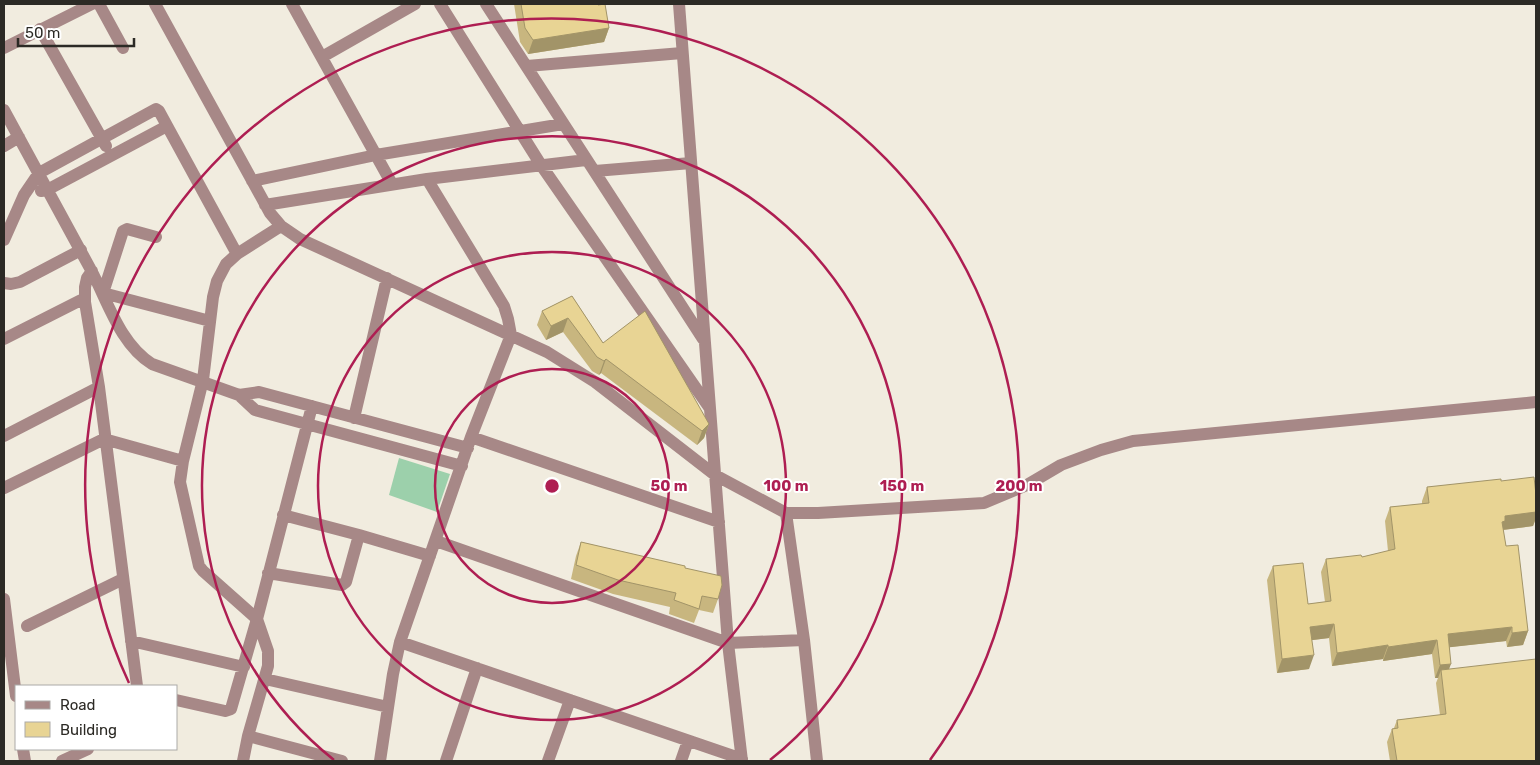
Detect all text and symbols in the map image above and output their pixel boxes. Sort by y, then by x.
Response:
scale bar [18,15,134,47]
text: 50 m [25,24,60,42]
centre of rings [543,477,561,495]
text: 50 m [651,477,687,495]
text: 100 m [764,477,808,495]
text: 150 m [880,477,924,495]
text: 200 m [995,477,1043,495]
legend [15,685,178,750]
text: Road [60,696,96,714]
text: Building [60,721,117,739]

